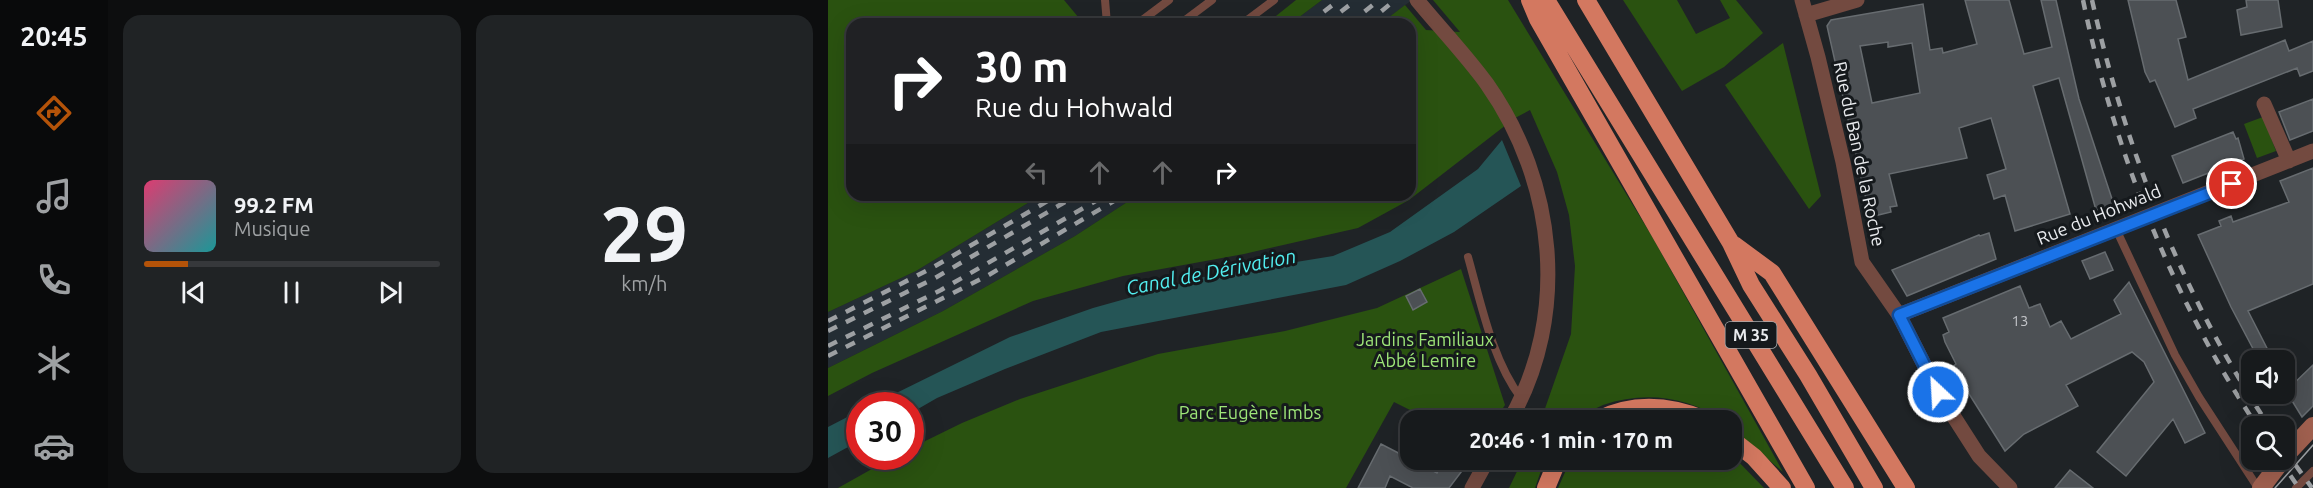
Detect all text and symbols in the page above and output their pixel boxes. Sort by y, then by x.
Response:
text: 20:45 [20,21,88,51]
icon: right [876,42,954,120]
text: 30 m [975,43,1069,90]
street label: Rue du Ban de la Roche [1831,59,1889,248]
icon: directions [33,92,75,134]
text: Rue du Hohwald [975,92,1173,122]
icon: left [1020,156,1053,189]
icon: ahead [1083,156,1116,189]
icon: ahead [1146,156,1179,189]
icon: right [1209,156,1242,189]
pin [2206,158,2257,209]
icon: arrive [2215,167,2248,200]
icon: music [33,175,75,217]
street label: Rue du Hohwald [2034,180,2164,248]
text: 29 [600,189,688,277]
text: 99.2 FM [234,192,314,217]
text: Musique [234,217,311,240]
water label: Canal de Dérivation [1124,244,1298,299]
icon: phone [33,259,75,301]
text: km/h [621,272,667,295]
icon: previous [177,276,210,309]
icon: pause [275,276,308,309]
icon: next [374,276,407,309]
house number: 13 [2012,312,2028,329]
road number: M 35 [1726,322,1776,348]
park label: Jardins Familiaux Abbé Lemire [1356,329,1494,370]
icon: climate [33,342,75,384]
map controls [2241,350,2295,470]
button: sound [2241,350,2295,404]
position arrow [1906,360,1970,424]
speed limit sign: 30 [846,392,924,470]
park label: Parc Eugène Imbs [1179,402,1321,422]
button: search [2241,416,2295,470]
icon: car [33,425,75,467]
text: 20:46 · 1 min · 170 m [1469,427,1673,452]

